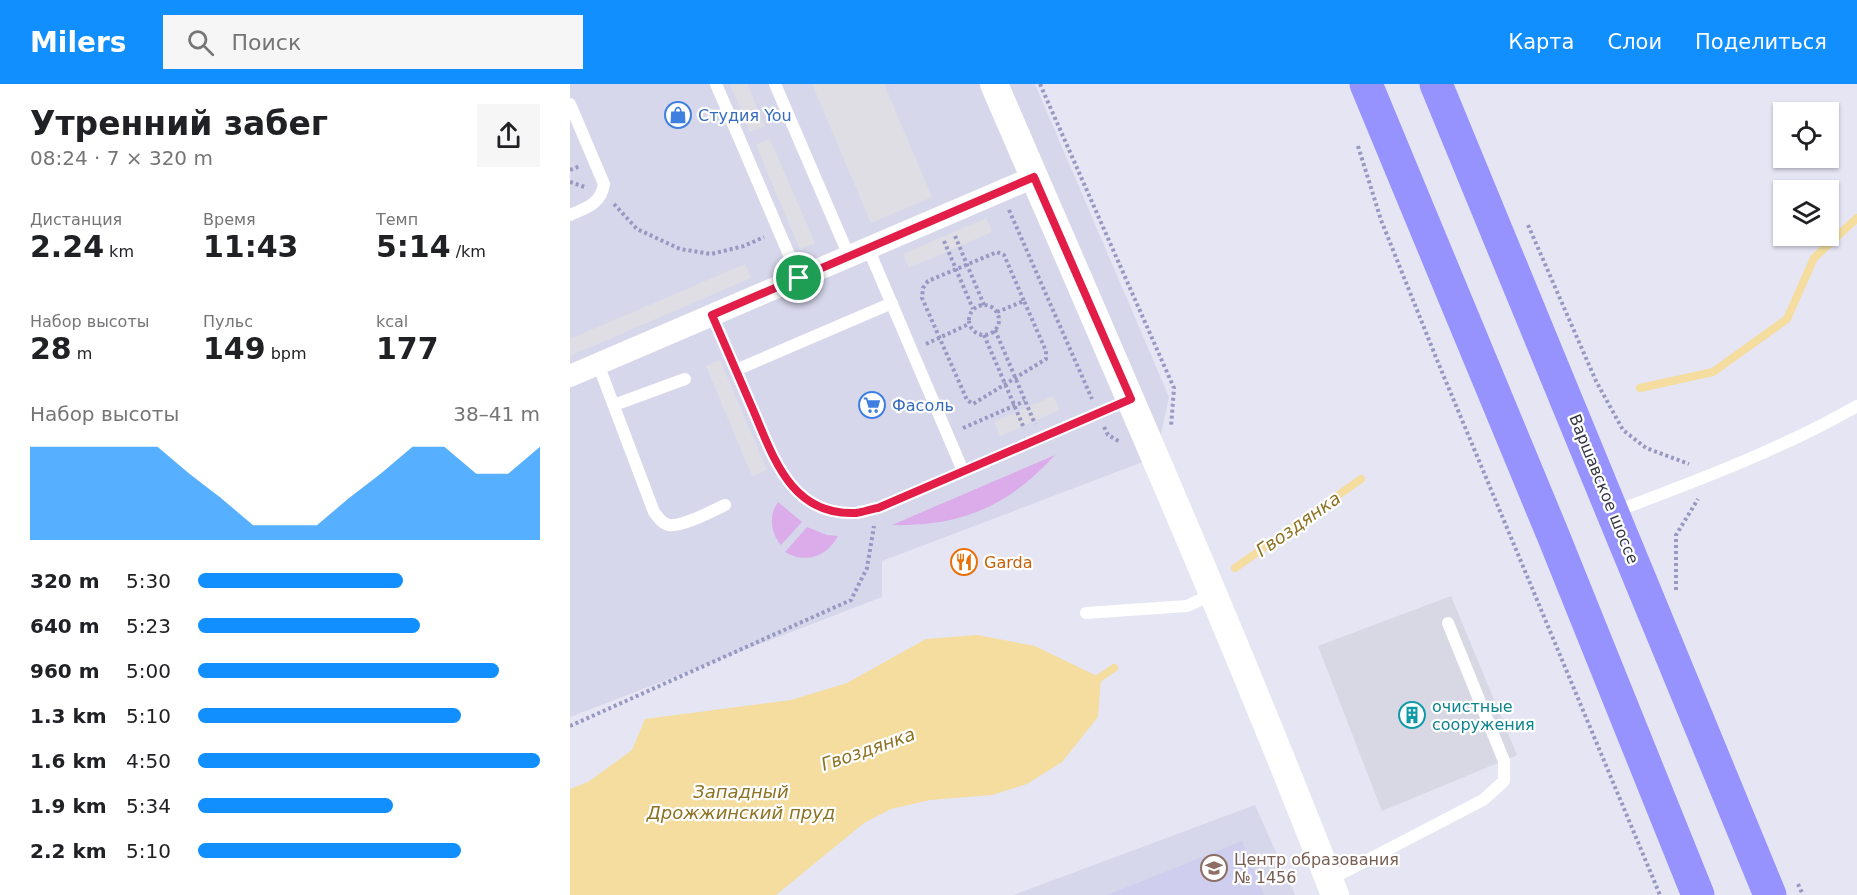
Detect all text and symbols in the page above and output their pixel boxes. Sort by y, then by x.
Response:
search box [163,15,583,69]
text: Milers [30,26,127,59]
icon: search [184,26,217,59]
text: Поиск [232,30,301,55]
text: Карта [1508,30,1574,54]
text: Слои [1607,30,1662,54]
text: Поделиться [1695,30,1827,54]
shop icon: Студия You [663,100,693,130]
map controls [1773,102,1839,246]
button: locate [1773,102,1839,168]
text: Утренний забег [30,104,328,143]
button: share [477,104,540,167]
place label: Студия You [698,106,792,125]
text: 08:24 · 7 × 320 m [30,146,213,170]
button: layers [1773,180,1839,246]
text: Дистанция [30,210,122,229]
text: Время [203,210,256,229]
text: Темп [376,210,418,229]
text: 2.24 [30,229,104,264]
text: 11:43 [203,229,299,264]
text: 5:14 [376,229,451,264]
text: km [104,242,134,261]
text: /km [451,242,486,261]
pin [773,252,824,303]
icon: arrive [782,261,815,294]
text: Набор высоты [30,312,149,331]
text: Пульс [203,312,253,331]
text: kcal [376,312,408,331]
text: 28 [30,331,72,366]
text: 149 [203,331,266,366]
text: 177 [376,331,439,366]
text: m [72,344,92,363]
text: bpm [266,344,307,363]
supermarket icon: Фасоль [857,390,887,420]
place label: Фасоль [892,396,954,415]
text: Набор высоты [30,402,179,426]
text: 38–41 m [453,402,540,426]
street label: Варшавское шоссе [1565,411,1643,567]
water label: Гвоздянка [1252,487,1344,561]
restaurant icon: Garda [949,547,979,577]
place label: Garda [984,553,1032,572]
text: 320 m [30,569,100,593]
text: 5:30 [126,569,171,593]
text: 640 m [30,614,100,638]
text: 5:23 [126,614,171,638]
text: 960 m [30,659,100,683]
text: 5:00 [126,659,171,683]
place label: очистные сооружения [1432,697,1535,734]
building icon: очистные сооружения [1397,700,1427,730]
text: 1.3 km [30,704,107,728]
text: 5:10 [126,704,171,728]
water label: Гвоздянка [818,723,918,775]
text: 1.6 km [30,749,107,773]
text: 4:50 [126,749,171,773]
water label: Западный Дрожжинский пруд [646,781,835,823]
text: 1.9 km [30,794,107,818]
text: 5:34 [126,794,171,818]
text: 2.2 km [30,839,107,863]
text: 5:10 [126,839,171,863]
place label: Центр образования № 1456 [1234,850,1399,887]
school or university icon: Центр образования № 1456 [1199,853,1229,883]

